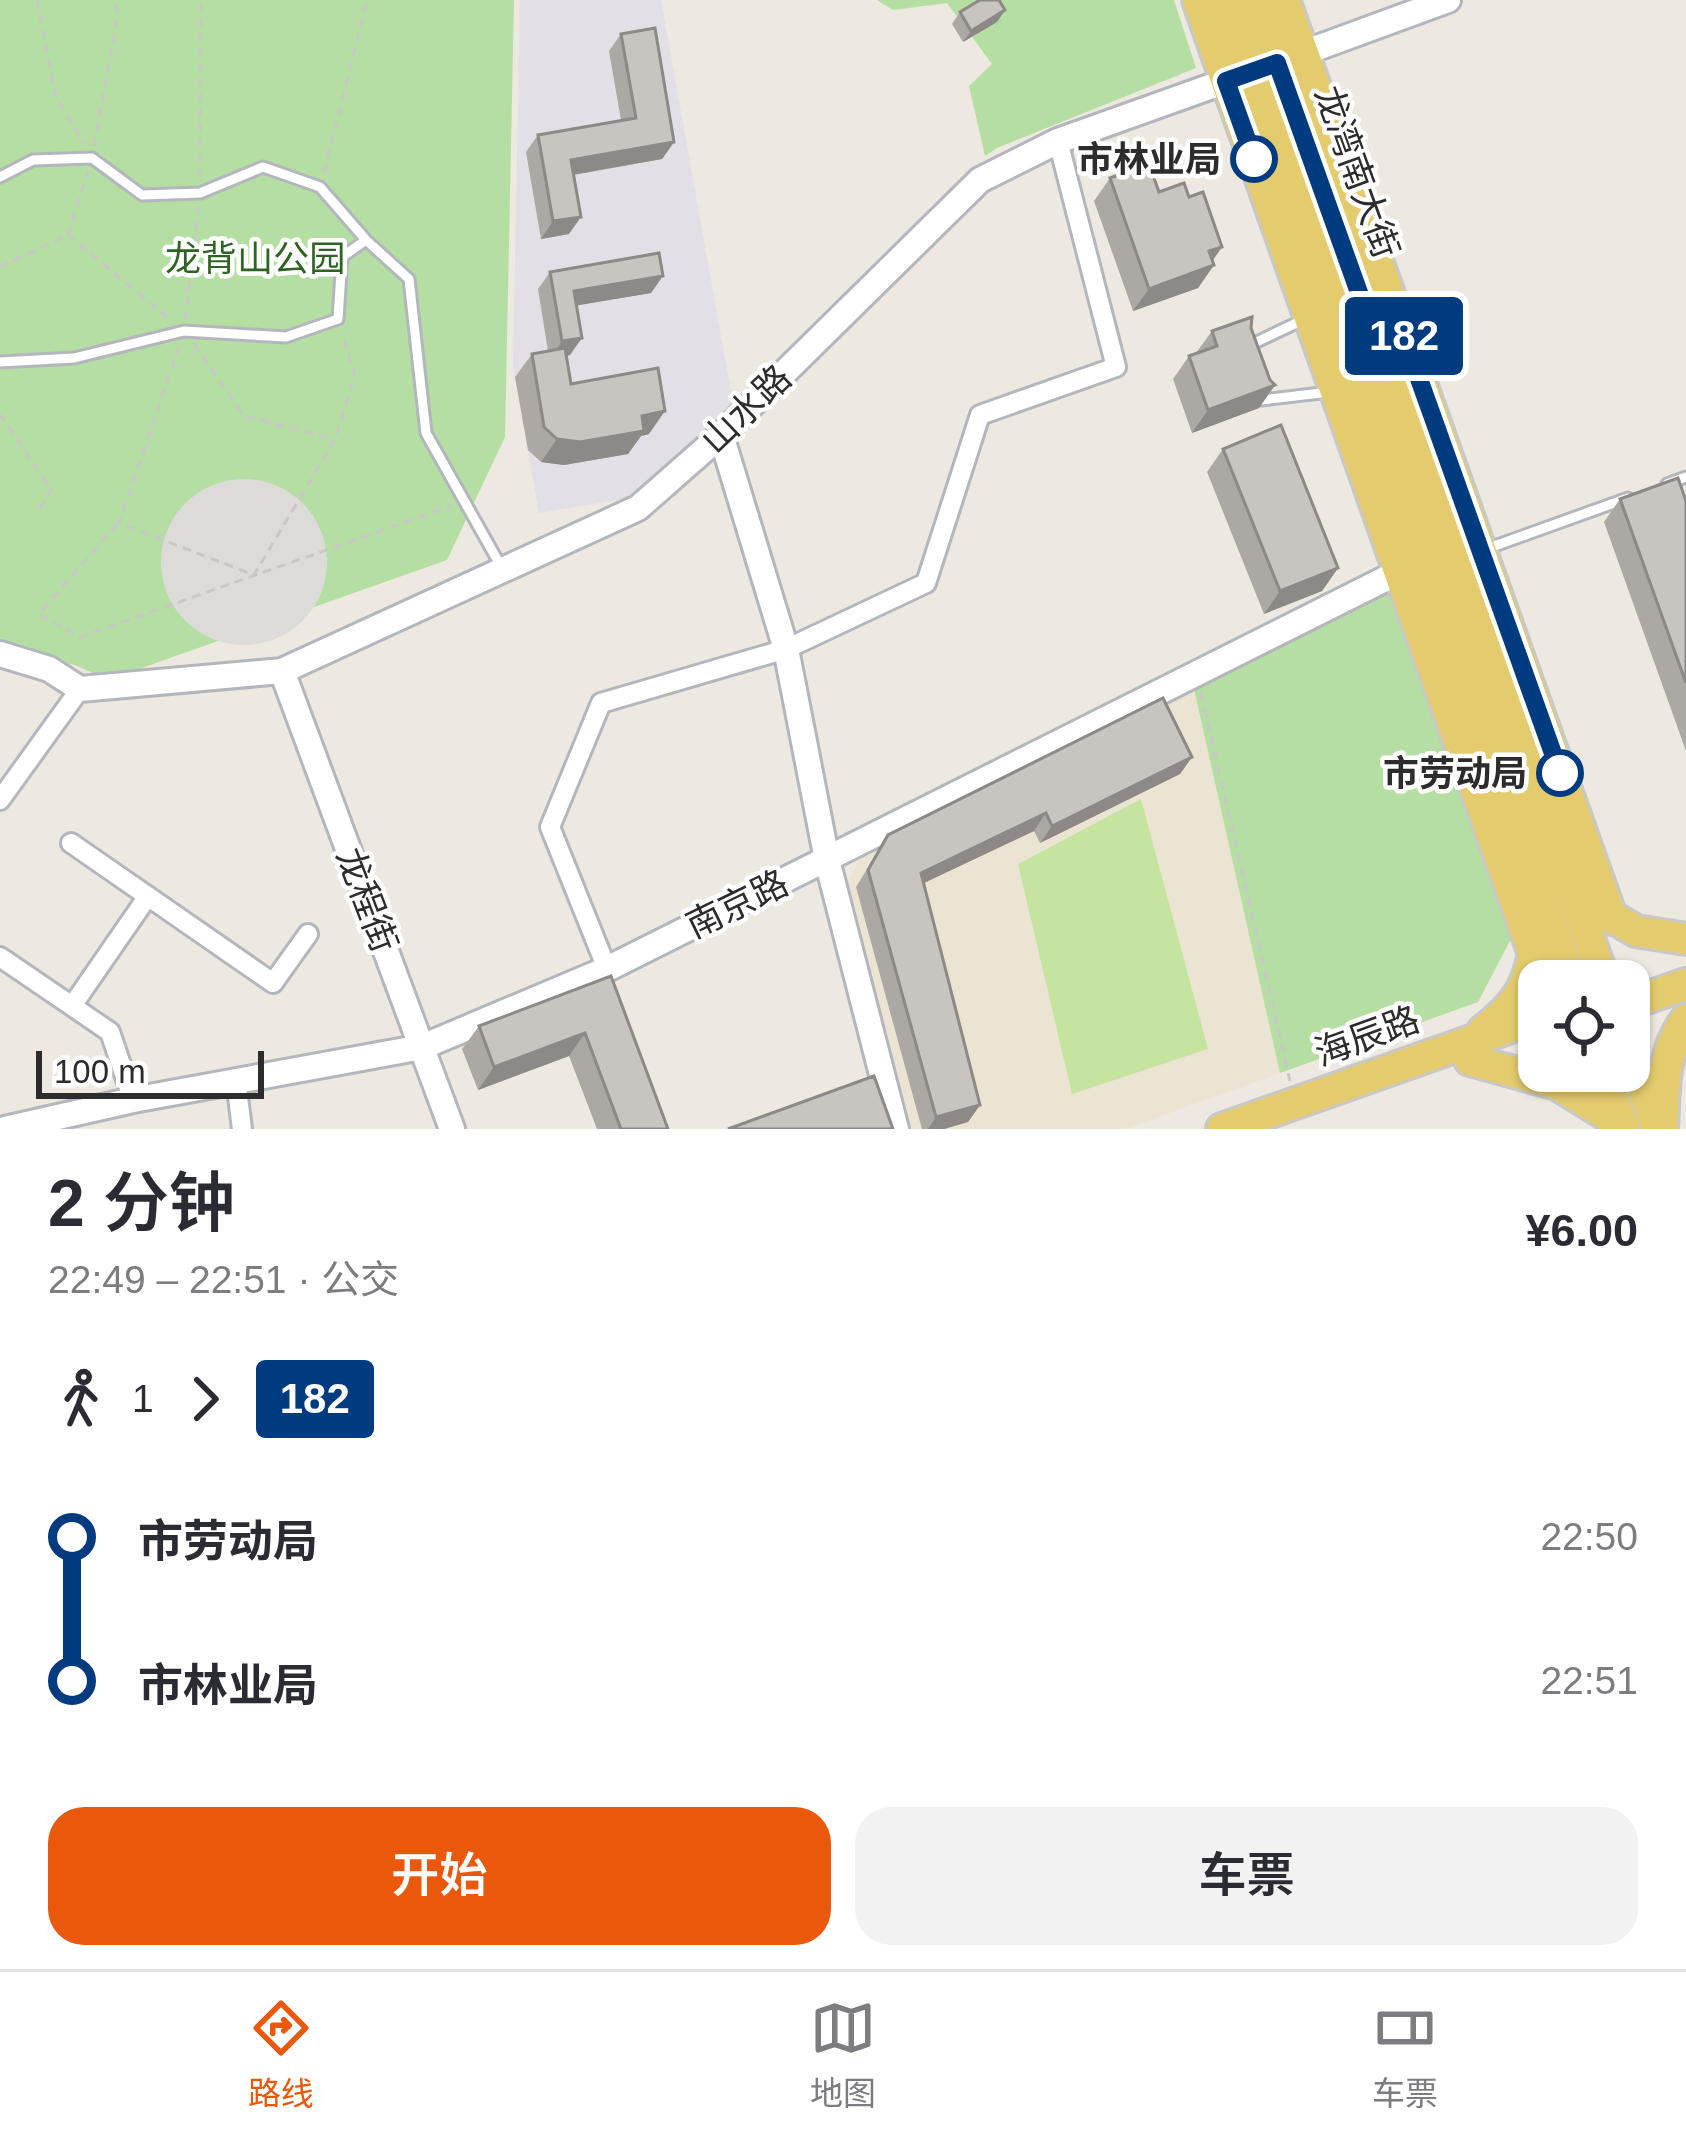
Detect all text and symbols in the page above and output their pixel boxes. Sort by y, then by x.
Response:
street label: 龙湾南大街 [1307,80,1407,264]
marker: 市林业局 [1232,137,1276,181]
place label: 市林业局 [1077,139,1221,180]
park label: 龙背山公园 [165,238,345,279]
line badge: 182 [1335,297,1473,375]
text: 182 [1369,312,1439,359]
street label: 山水路 [693,357,799,461]
marker: 市劳动局 [1538,751,1582,795]
place label: 市劳动局 [1383,753,1527,794]
street label: 龙程街 [329,842,405,958]
street label: 南京路 [679,862,795,946]
map controls [1518,960,1650,1092]
button: locate [1518,960,1650,1092]
street label: 海辰路 [1309,998,1425,1074]
scale bar [36,1045,264,1098]
text: 100 m [54,1053,146,1090]
text: 2 分钟 [48,1166,235,1240]
text: ¥6.00 [1525,1205,1638,1256]
text: 22:49 – 22:51 · 公交 [48,1258,399,1301]
icon: walk [48,1366,114,1432]
icon: forward [172,1366,238,1432]
text: 182 [280,1375,350,1422]
text: 1 [132,1377,154,1420]
text: 22:50 [1540,1515,1638,1558]
text: 市劳动局 [138,1516,318,1567]
text: 22:51 [1540,1659,1638,1702]
text: 市林业局 [138,1660,318,1711]
button: 开始 [48,1807,831,1945]
button: 车票 [855,1807,1638,1945]
tab: 路线 [248,1995,314,2115]
tab: 地图 [810,1995,876,2115]
tab: 车票 [1372,1995,1438,2115]

